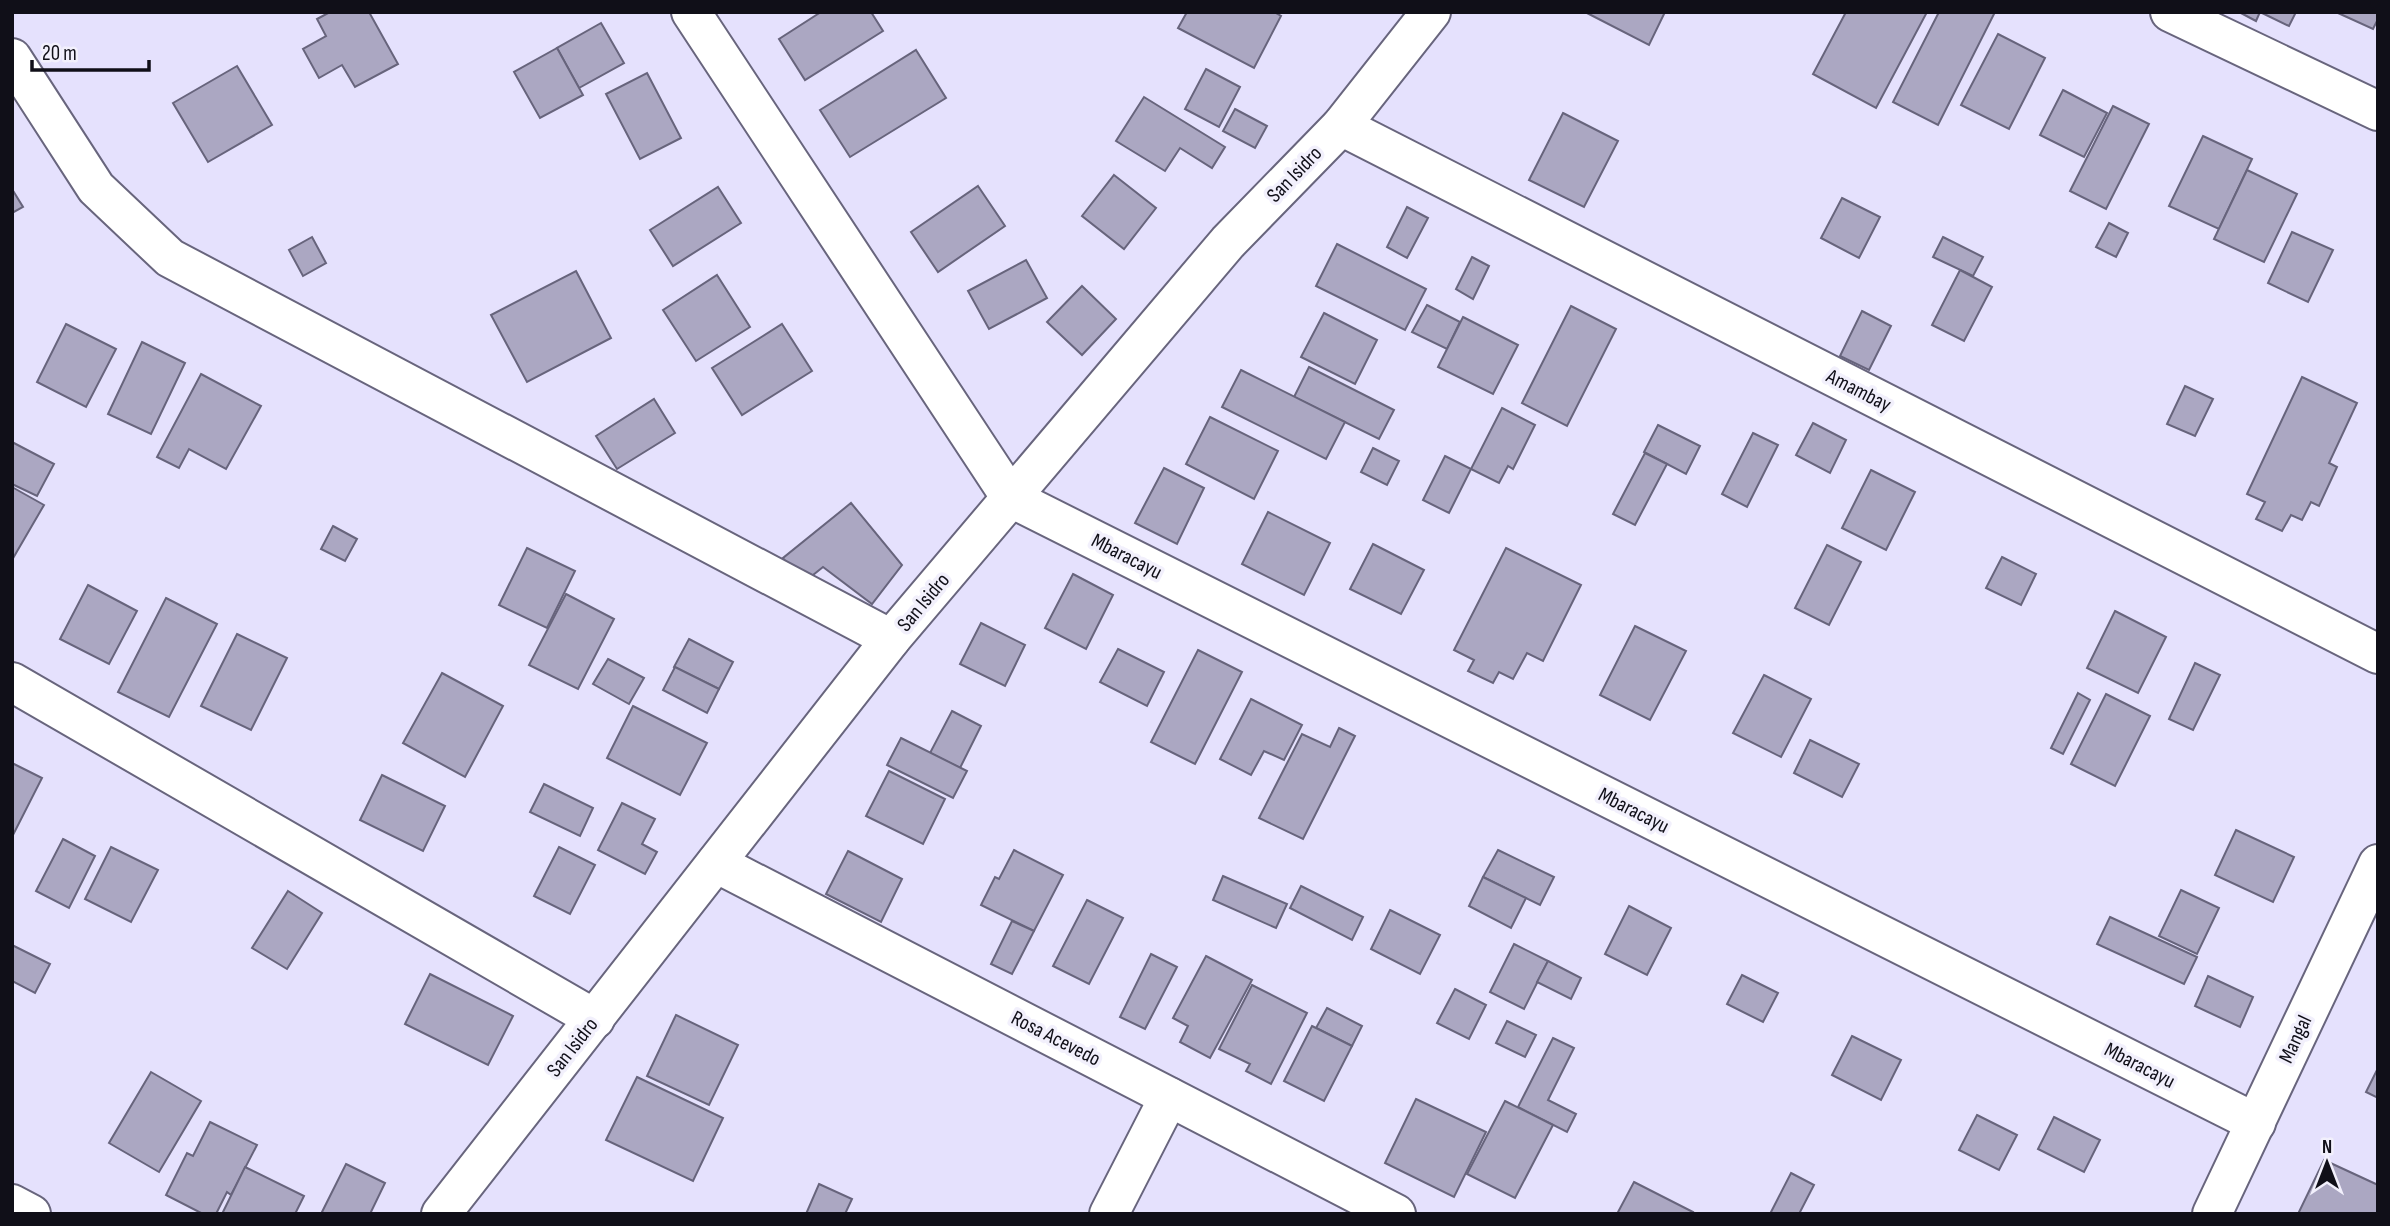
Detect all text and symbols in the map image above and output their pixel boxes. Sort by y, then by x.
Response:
scale bar [32,28,149,72]
text: 20 m [42,41,77,66]
street label: San Isidro [1262,141,1327,208]
street label: Amambay [1821,363,1895,417]
street label: Mbaracayu [1087,528,1166,585]
street label: San Isidro [892,568,955,636]
street label: Mbaracayu [1594,782,1673,839]
street label: Rosa Acevedo [1007,1005,1105,1072]
street label: Mangal [2274,1011,2317,1067]
street label: San Isidro [542,1013,603,1082]
street label: Mbaracayu [2100,1037,2179,1094]
north arrow [2292,1128,2362,1198]
text: N [2322,1136,2332,1159]

